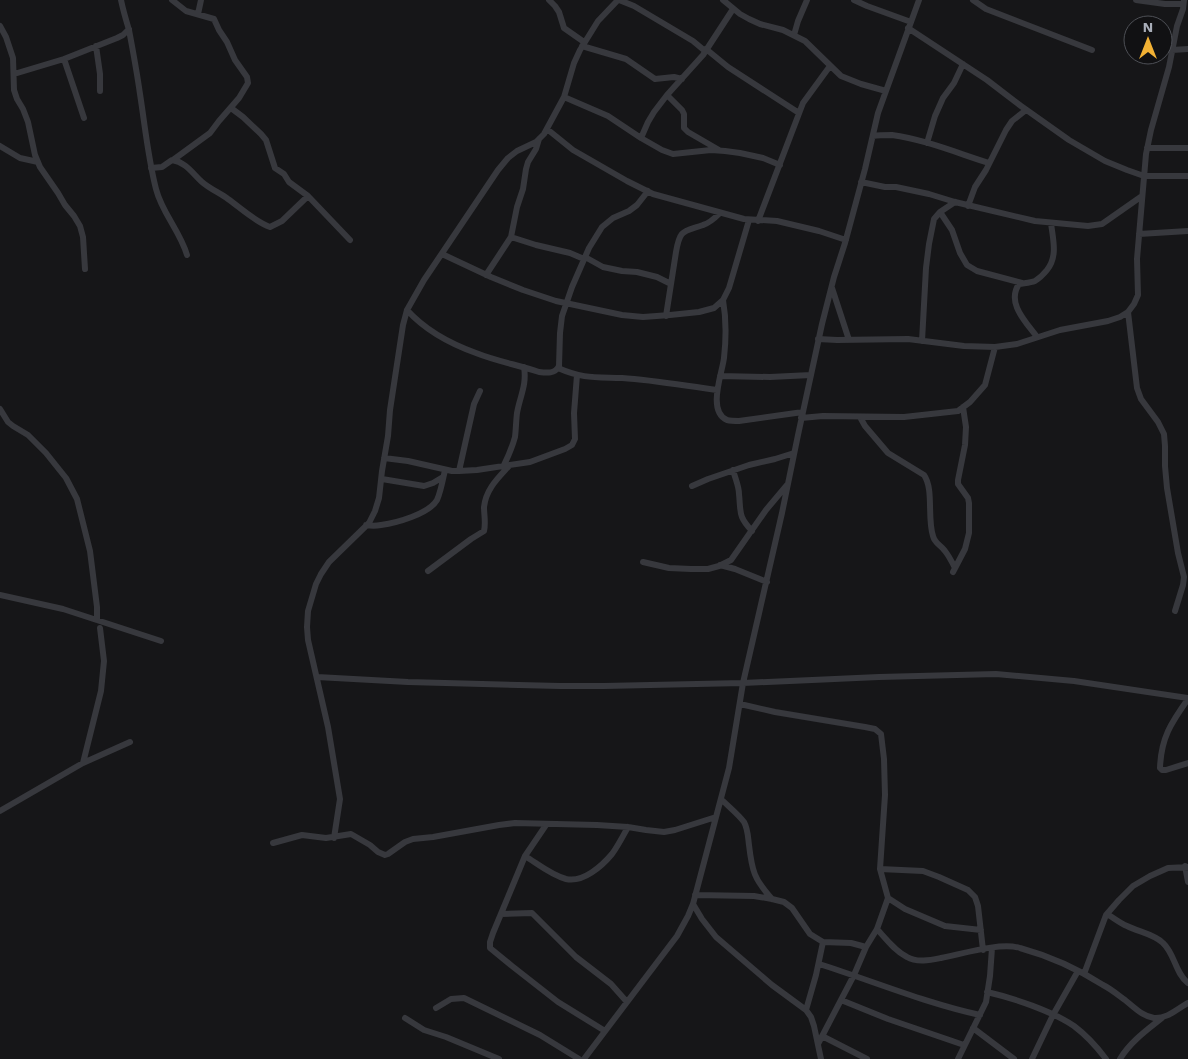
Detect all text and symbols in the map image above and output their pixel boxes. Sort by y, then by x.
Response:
north arrow [1123,15,1173,65]
text: N [1143,19,1153,35]

